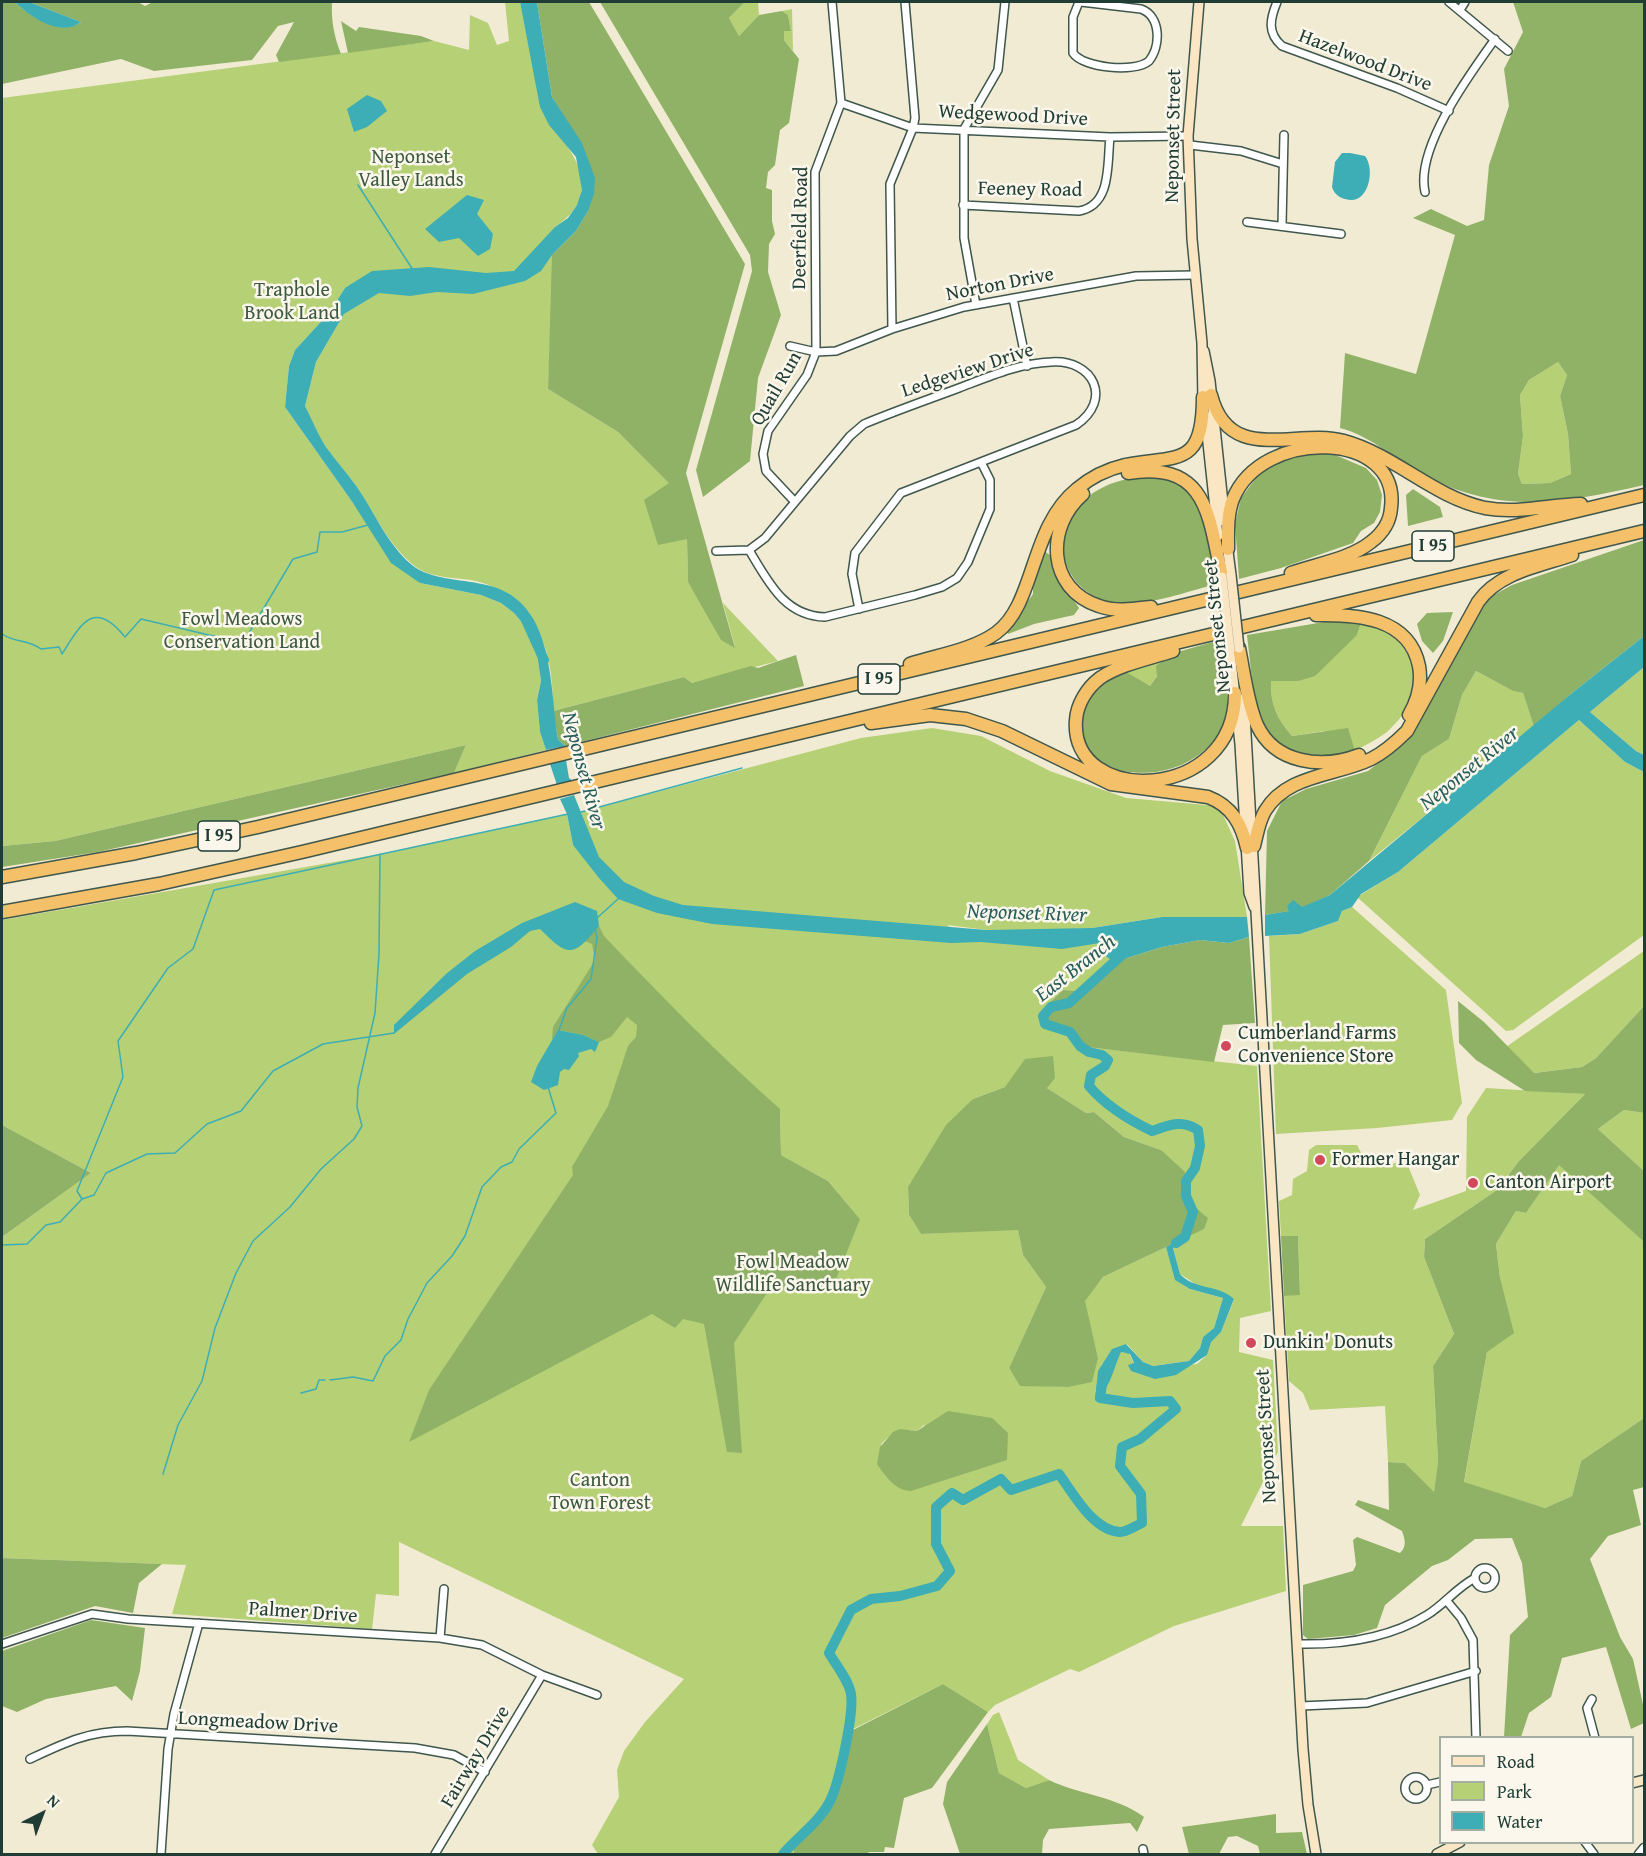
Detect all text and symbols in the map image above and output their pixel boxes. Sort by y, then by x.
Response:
street label: Hazelwood Drive [1295,25,1435,97]
street label: Neponset Street [1161,69,1187,203]
street label: Wedgewood Drive [938,100,1088,132]
park label: Neponset Valley Lands [358,146,464,193]
street label: Deerfield Road [788,166,814,290]
street label: Feeney Road [978,177,1082,203]
street label: Norton Drive [944,263,1056,307]
park label: Traphole Brook Land [244,279,340,326]
street label: Ledgeview Drive [899,338,1037,404]
street label: Quail Run [746,348,808,430]
road number: I 95 [1412,531,1454,561]
street label: Neponset Street [1199,558,1237,694]
park label: Fowl Meadows Conservation Land [164,608,320,655]
road number: I 95 [858,664,900,694]
water label: Neponset River [555,710,611,832]
water label: Neponset River [1415,721,1525,817]
road number: I 95 [198,821,240,851]
water label: Neponset River [967,899,1087,929]
water label: East Branch [1031,930,1121,1008]
place label: Cumberland Farms Convenience Store [1238,1022,1396,1069]
marker: Cumberland Farms Convenience Store [1219,1039,1233,1053]
place label: Former Hangar [1332,1148,1459,1172]
marker: Former Hangar [1313,1153,1327,1167]
place label: Canton Airport [1485,1171,1612,1195]
marker: Canton Airport [1466,1176,1480,1190]
park label: Fowl Meadow Wildlife Sanctuary [715,1251,871,1298]
place label: Dunkin' Donuts [1263,1331,1393,1355]
marker: Dunkin' Donuts [1244,1336,1258,1350]
street label: Neponset Street [1252,1368,1282,1504]
park label: Canton Town Forest [549,1469,651,1516]
street label: Palmer Drive [248,1597,358,1629]
street label: Fairway Drive [436,1702,516,1812]
street label: Longmeadow Drive [177,1707,339,1739]
legend [1439,1736,1634,1844]
text: Road [1497,1748,1535,1775]
text: Park [1497,1778,1532,1805]
north arrow [12,1784,72,1844]
text: N [42,1788,66,1813]
text: Water [1497,1808,1542,1835]

